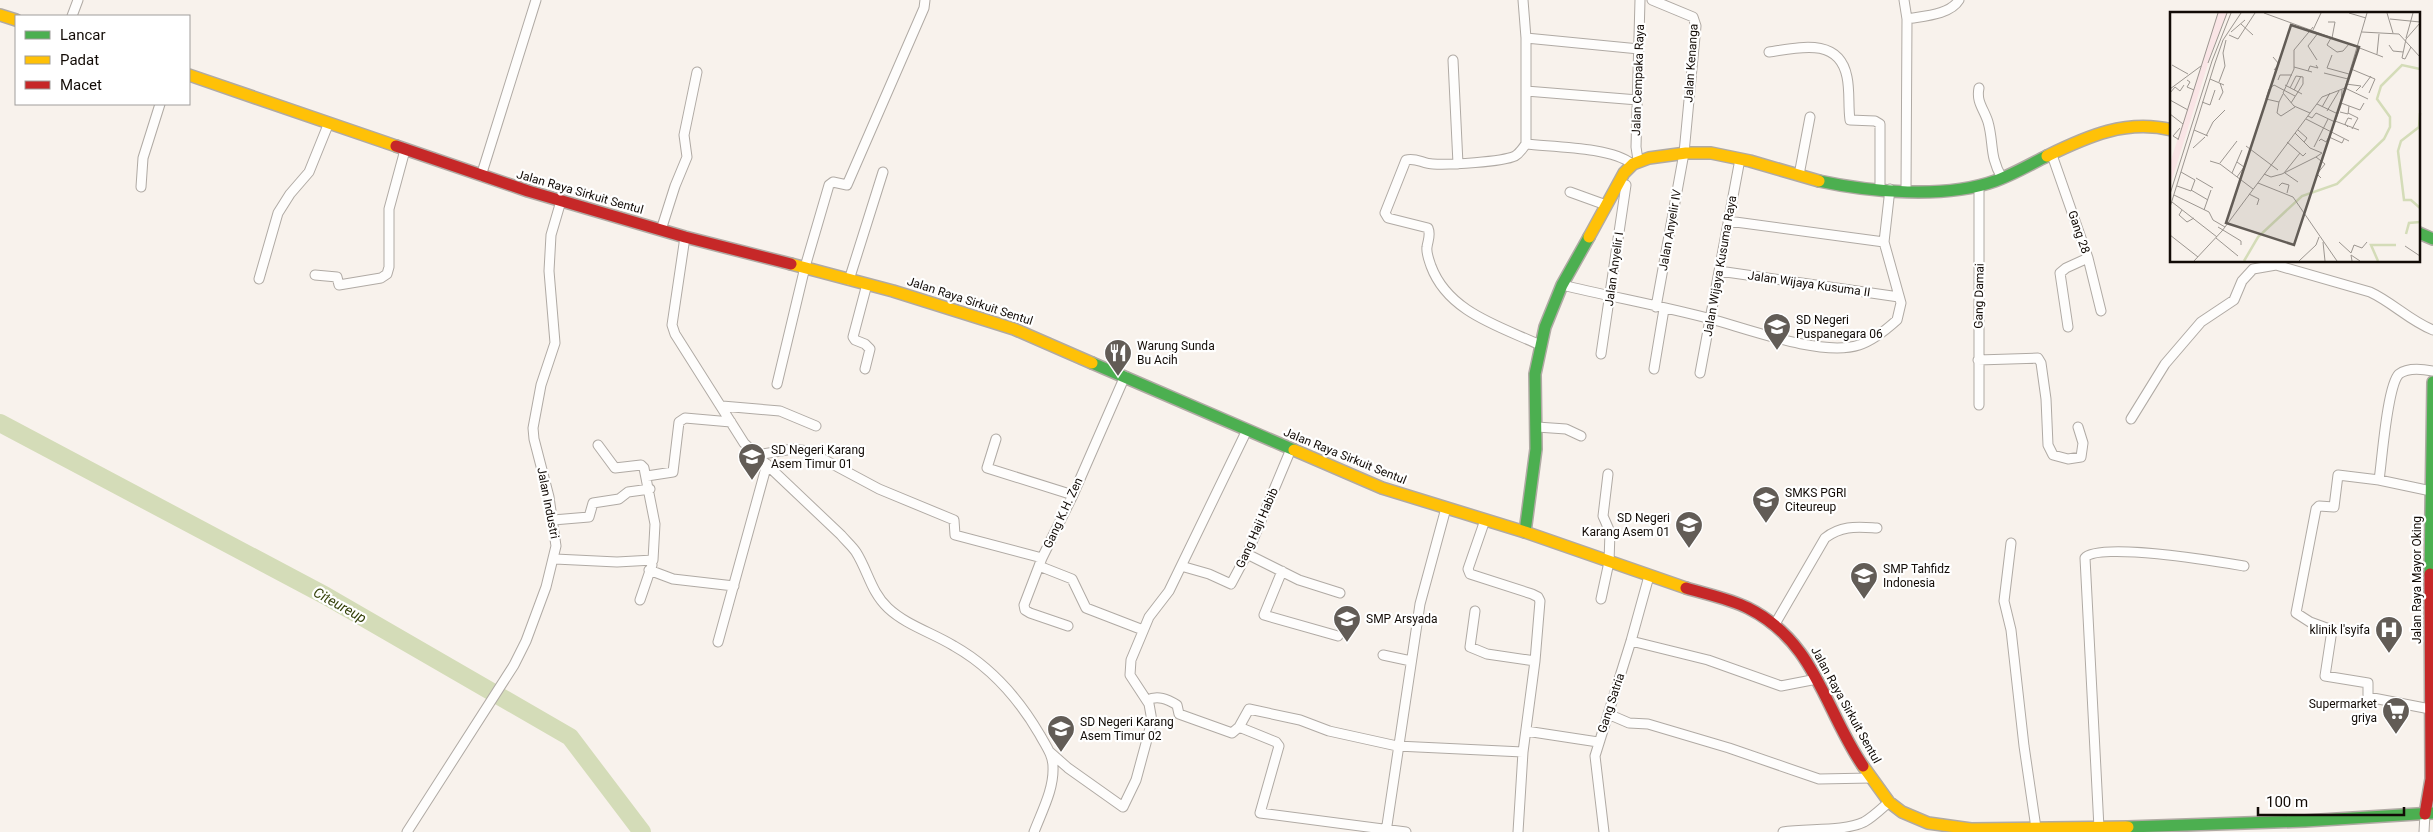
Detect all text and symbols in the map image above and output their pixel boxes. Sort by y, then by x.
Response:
inset map [2170,12,2420,262]
legend [15,15,190,105]
street label: Jalan Kenanga [1681,23,1701,103]
street label: Jalan Cempaka Raya [1629,24,1647,136]
text: Lancar [60,26,106,44]
text: Padat [60,51,99,69]
text: Macet [60,76,102,94]
street label: Jalan Raya Sirkuit Sentul [515,167,645,217]
street label: Jalan Anyelir IV [1656,188,1684,272]
street label: Jalan Wijaya Kusuma Raya [1701,194,1739,338]
street label: Gang 28 [2065,209,2093,256]
street label: Jalan Anyelir I [1602,231,1626,307]
street label: Gang Damai [1971,263,1987,329]
street label: Jalan Wijaya Kusuma II [1747,268,1871,300]
street label: Jalan Raya Sirkuit Sentul [905,274,1035,328]
school or university icon: SD Negeri Puspanegara 06 [1762,312,1792,351]
place label: SD Negeri Puspanegara 06 [1796,313,1883,341]
restaurant icon: Warung Sunda Bu Acih [1103,338,1133,377]
place label: Warung Sunda Bu Acih [1137,339,1215,367]
street label: Jalan Raya Sirkuit Sentul [1281,425,1409,487]
school or university icon: SD Negeri Karang Asem Timur 01 [737,442,767,481]
place label: SD Negeri Karang Asem Timur 01 [771,443,865,471]
street label: Jalan Industri [534,466,562,540]
street label: Gang K.H. Zen [1040,475,1086,551]
street label: Gang Haji Habib [1233,485,1281,570]
school or university icon: SMKS PGRI Citeureup [1751,485,1781,524]
place label: SMKS PGRI Citeureup [1785,486,1847,514]
school or university icon: SD Negeri Karang Asem 01 [1674,510,1704,549]
place label: SD Negeri Karang Asem 01 [1582,511,1670,539]
street label: Jalan Raya Mayor Oking [2410,516,2424,644]
school or university icon: SMP Tahfidz Indonesia [1849,561,1879,600]
place label: SMP Tahfidz Indonesia [1883,562,1950,590]
water label: Citeureup [311,584,369,626]
school or university icon: SMP Arsyada [1332,604,1362,643]
place label: SMP Arsyada [1366,612,1438,626]
hospital icon: klinik l'syifa [2374,615,2404,654]
place label: klinik l'syifa [2309,623,2370,637]
street label: Jalan Raya Sirkuit Sentul [1808,644,1884,766]
street label: Gang Satria [1595,671,1627,735]
supermarket icon: Supermarket griya [2381,696,2411,735]
place label: Supermarket griya [2309,697,2377,725]
school or university icon: SD Negeri Karang Asem Timur 02 [1046,714,1076,753]
place label: SD Negeri Karang Asem Timur 02 [1080,715,1174,743]
scale bar [2258,784,2404,816]
text: 100 m [2266,793,2308,811]

